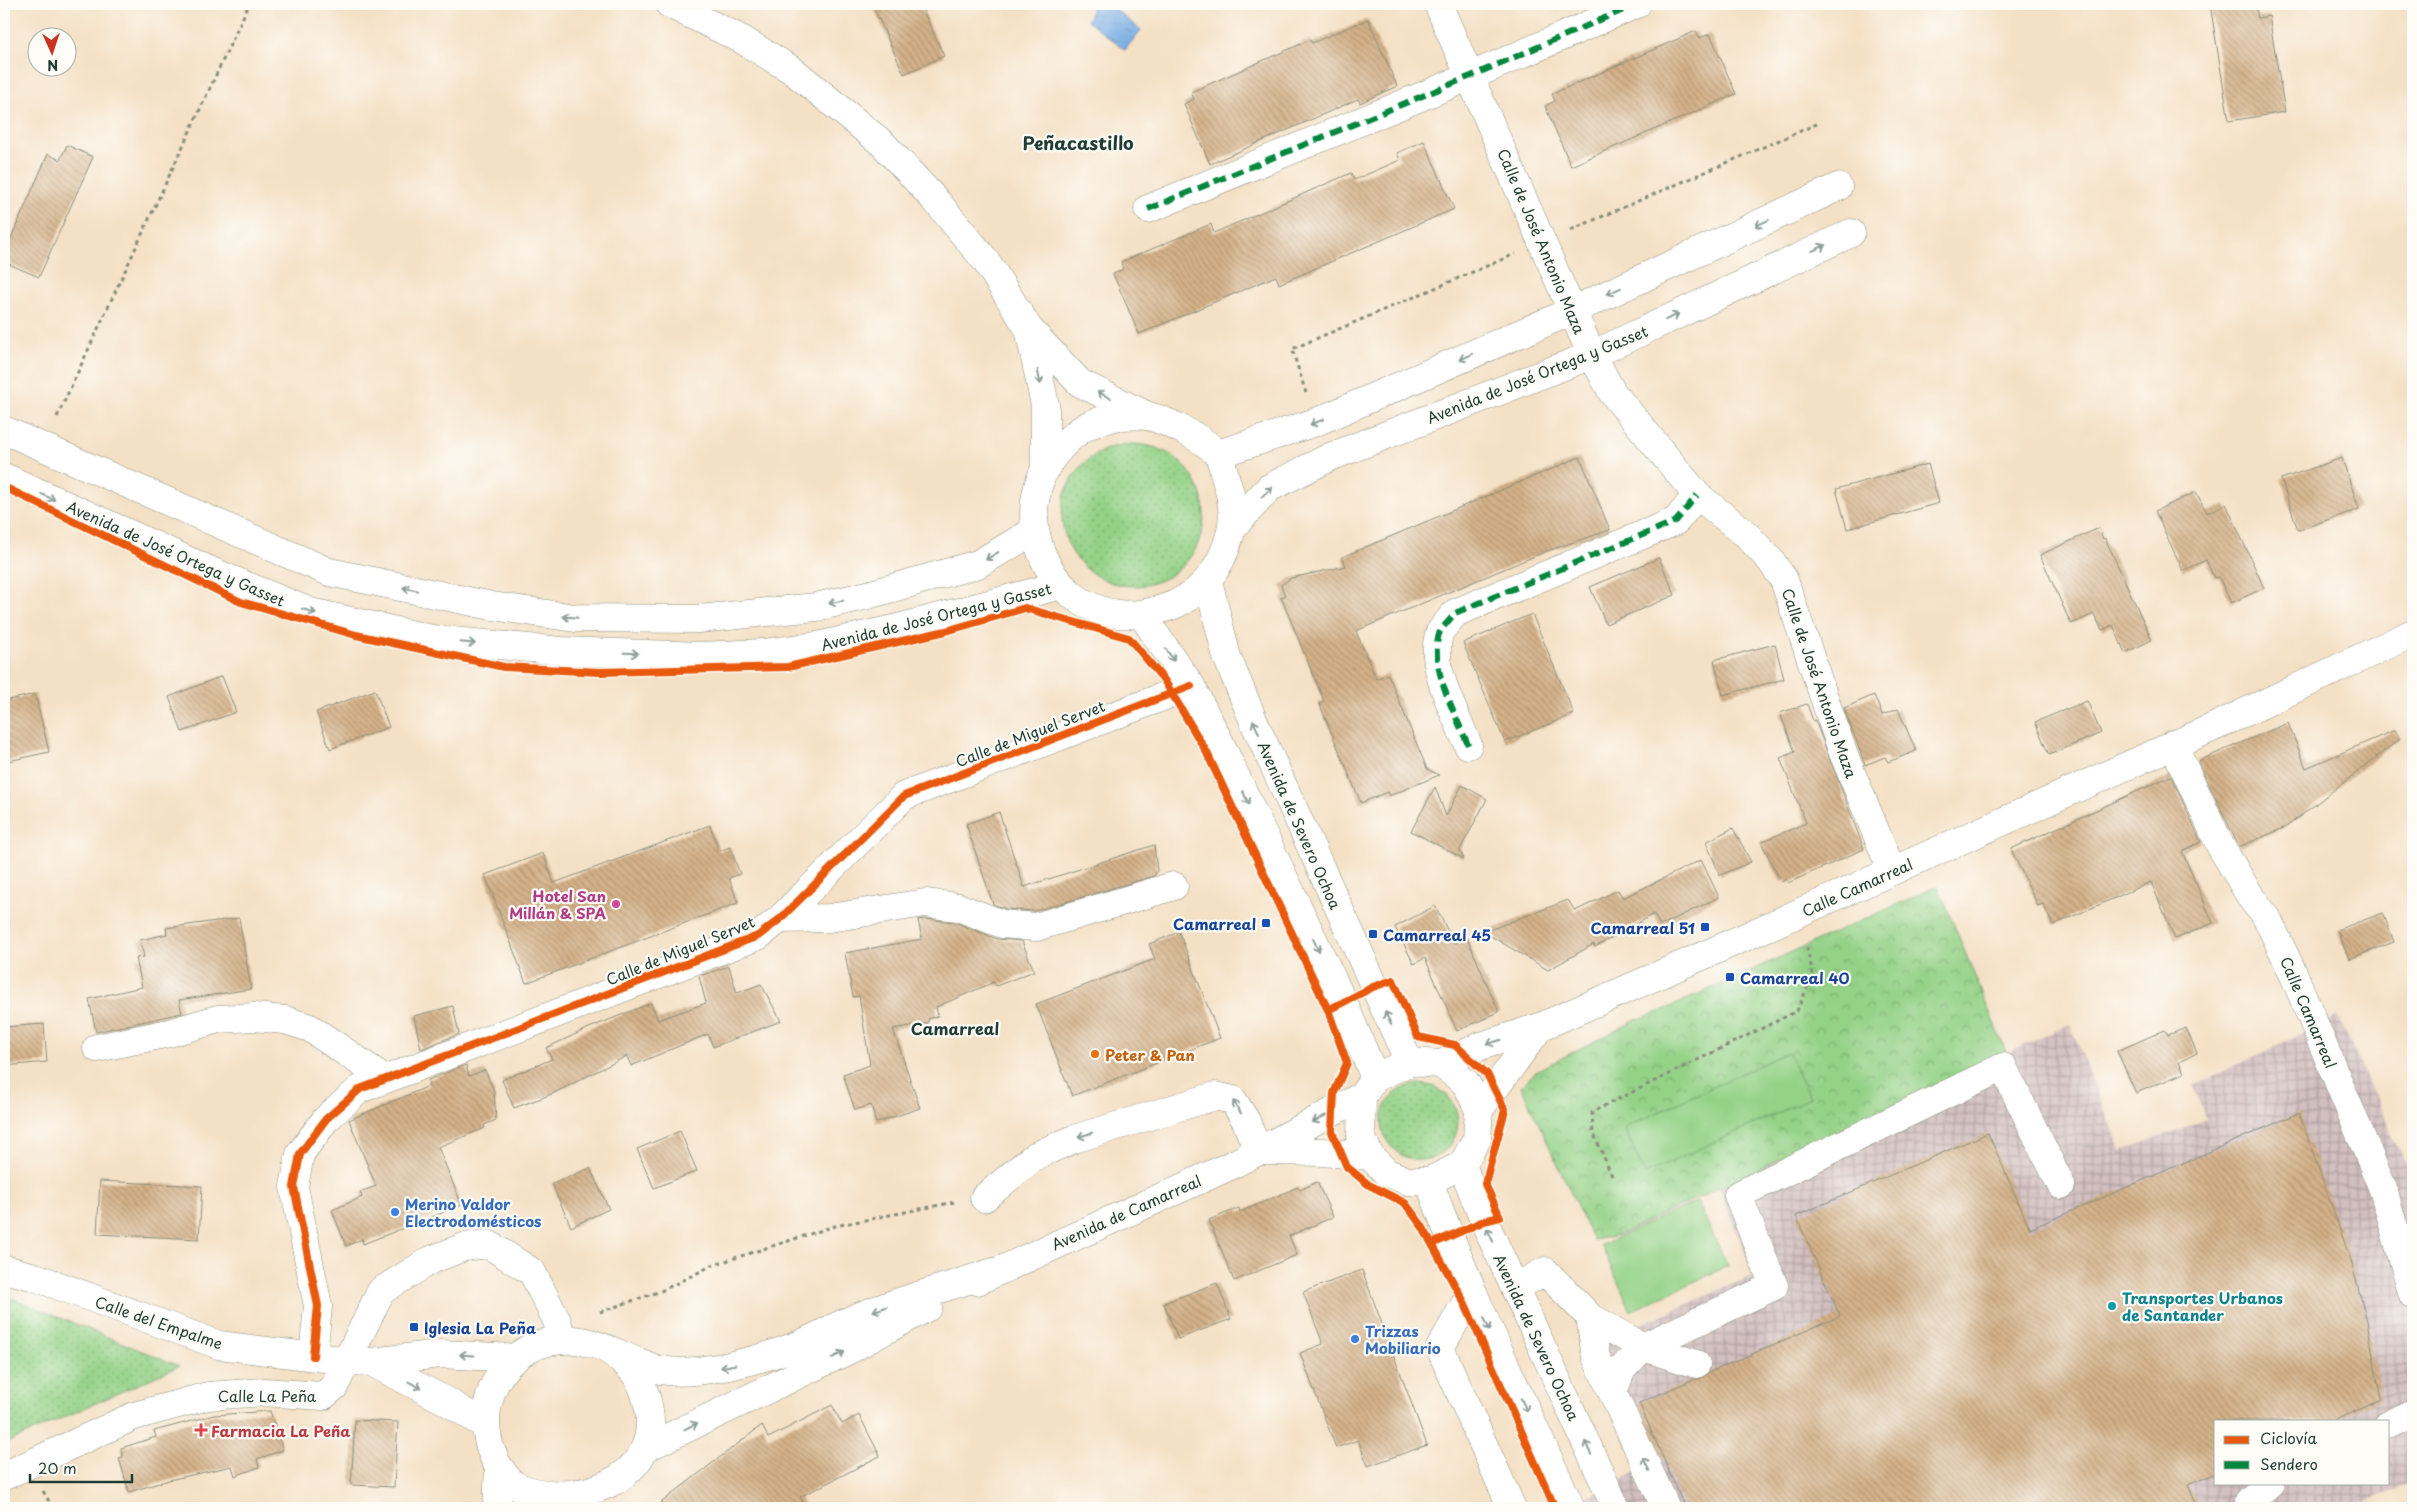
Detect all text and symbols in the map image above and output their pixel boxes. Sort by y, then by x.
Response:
north arrow [28,28,78,78]
text: N [47,55,59,76]
district label: Peñacastillo [1022,129,1134,156]
street label: Calle de José Antonio Maza [1492,145,1592,338]
one-way arrow [1755,218,1770,228]
one-way arrow [1811,243,1826,252]
one-way arrow [1607,286,1622,296]
one-way arrow [1664,312,1679,321]
street label: Avenida de José Ortega y Gasset [1423,319,1651,429]
one-way arrow [1459,352,1474,362]
one-way arrow [1035,368,1044,384]
one-way arrow [1097,390,1112,400]
one-way arrow [1310,417,1325,427]
one-way arrow [1260,486,1273,498]
one-way arrow [40,492,55,502]
street label: Avenida de José Ortega y Gasset [63,494,289,612]
one-way arrow [985,551,999,561]
street label: Avenida de José Ortega y Gasset [818,576,1054,656]
one-way arrow [403,584,419,593]
street label: Calle de José Antonio Maza [1777,585,1863,781]
one-way arrow [829,598,845,607]
one-way arrow [301,606,317,616]
one-way arrow [563,612,579,622]
one-way arrow [460,638,476,648]
one-way arrow [1165,648,1175,662]
one-way arrow [622,649,638,658]
street label: Calle de Miguel Servet [952,694,1108,772]
one-way arrow [1251,720,1261,735]
street label: Avenida de Severo Ochoa [1253,737,1348,913]
one-way arrow [1242,790,1251,805]
street label: Calle Camarreal [1798,852,1916,922]
place label: Hotel San Millán & SPA [509,884,606,924]
marker: Hotel San Millán & SPA [610,898,622,910]
street label: Calle de Miguel Servet [602,910,758,990]
place label: Camarreal [1173,912,1256,935]
place label: Camarreal 51 [1591,916,1695,939]
marker: Camarreal [1260,917,1272,929]
marker: Camarreal 51 [1699,921,1711,933]
place label: Camarreal 45 [1383,923,1491,946]
marker: Camarreal 45 [1367,928,1379,940]
one-way arrow [1311,937,1321,952]
street label: Calle Camarreal [2275,953,2343,1071]
place label: Camarreal 40 [1740,966,1849,989]
marker: Camarreal 40 [1724,971,1736,983]
one-way arrow [1383,1011,1392,1026]
district label: Camarreal [911,1016,999,1040]
one-way arrow [1486,1037,1502,1047]
place label: Peter & Pan [1105,1043,1195,1066]
marker: Peter & Pan [1089,1048,1101,1060]
one-way arrow [1232,1101,1242,1115]
one-way arrow [1312,1115,1327,1124]
one-way arrow [1078,1131,1094,1141]
street label: Avenida de Camarreal [1047,1169,1205,1255]
place label: Merino Valdor Electrodomésticos [405,1192,541,1232]
marker: Merino Valdor Electrodomésticos [389,1206,401,1218]
one-way arrow [1485,1228,1495,1243]
street label: Avenida de Severo Ochoa [1488,1250,1586,1425]
place label: Transportes Urbanos de Santander [2122,1286,2283,1326]
street label: Calle del Empalme [92,1289,226,1355]
marker: Transportes Urbanos de Santander [2106,1300,2118,1312]
one-way arrow [872,1305,888,1315]
place label: Iglesia La Peña [424,1316,536,1339]
one-way arrow [1482,1316,1492,1331]
place label: Trizzas Mobiliario [1365,1319,1441,1359]
marker: Iglesia La Peña [408,1321,420,1333]
marker: Trizzas Mobiliario [1349,1333,1361,1345]
one-way arrow [830,1350,845,1360]
one-way arrow [459,1351,475,1360]
one-way arrow [721,1362,737,1371]
one-way arrow [407,1380,422,1390]
street label: Calle La Peña [218,1384,317,1407]
one-way arrow [1520,1397,1529,1412]
place label: Farmacia La Peña [211,1419,350,1442]
legend [2214,1420,2390,1484]
one-way arrow [684,1421,699,1431]
marker: Farmacia La Peña [195,1424,207,1436]
text: Ciclovía [2260,1426,2318,1449]
one-way arrow [1583,1441,1593,1456]
scale bar [30,1452,132,1484]
text: Sendero [2260,1452,2318,1475]
text: 20 m [38,1456,77,1479]
one-way arrow [1640,1457,1650,1472]

